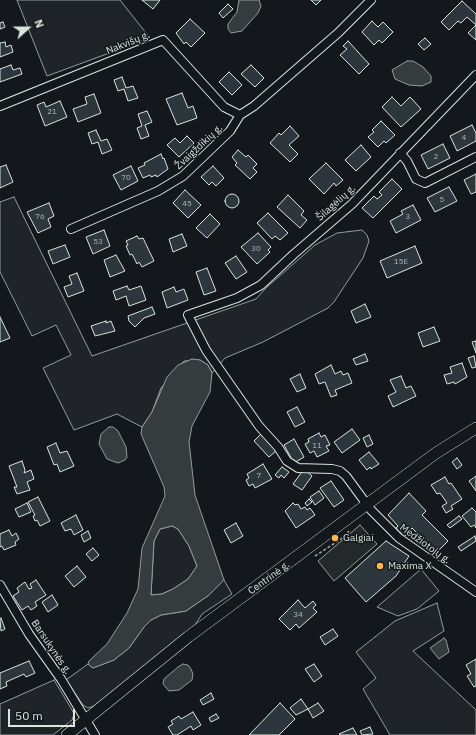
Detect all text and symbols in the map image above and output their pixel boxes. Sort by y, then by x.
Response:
north arrow [8,8,48,48]
text: N [31,17,47,30]
street label: Nakvišų g. [104,29,152,57]
house number: 21 [47,107,57,117]
street label: Žvaigždikių g. [173,122,225,172]
house number: 4 [462,133,466,143]
house number: 2 [434,152,438,162]
house number: 70 [121,173,131,183]
street label: Šilagėlių g. [314,182,358,224]
house number: 5 [440,195,444,205]
house number: 45 [182,199,192,209]
house number: 76 [35,212,45,222]
house number: 3 [406,212,410,222]
house number: 53 [93,237,103,247]
house number: 30 [251,244,261,254]
house number: 15E [394,257,408,267]
house number: 11 [312,441,322,451]
house number: 7 [257,471,261,481]
street label: Medžiotojų g. [397,522,453,566]
place label: Galgiai [343,532,374,544]
marker: Galgiai [330,533,340,543]
street label: Centrinė g. [246,559,292,597]
place label: Maxima X [388,560,432,572]
marker: Maxima X [375,561,385,571]
house number: 34 [293,610,303,620]
street label: Barsukynės g. [28,618,74,676]
scale bar [10,701,77,727]
text: 50 m [15,708,43,723]

